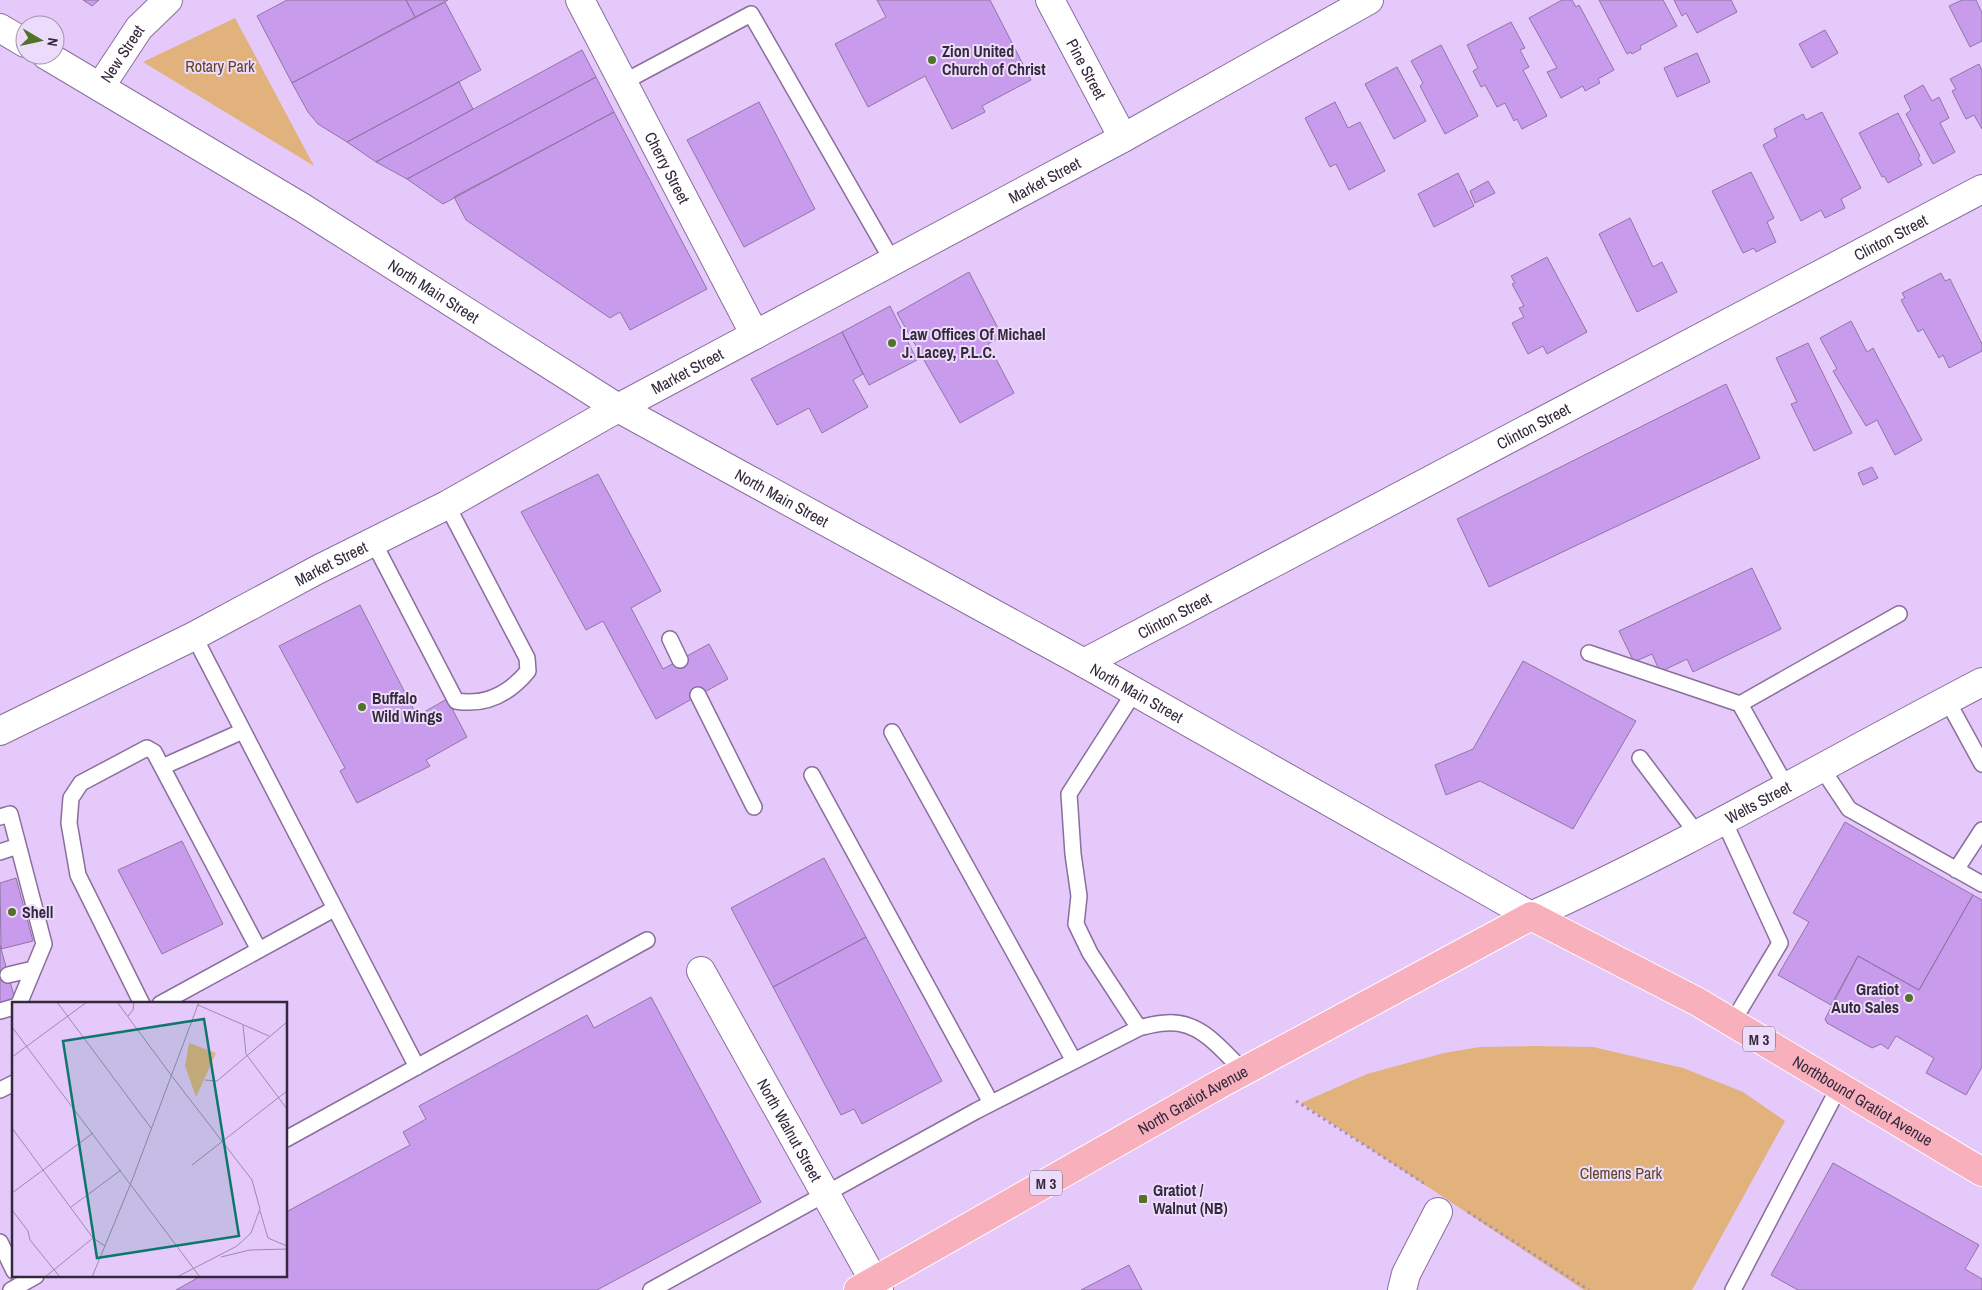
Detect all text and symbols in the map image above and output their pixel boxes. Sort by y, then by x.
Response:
north arrow [15,15,65,65]
street label: New Street [95,20,149,87]
street label: Pine Street [1061,35,1112,103]
text: N [43,37,62,48]
place label: Zion United Church of Christ [942,40,1046,80]
marker: Zion United Church of Christ [926,54,938,66]
park label: Rotary Park [185,55,255,77]
street label: Cherry Street [640,128,695,208]
street label: Market Street [1004,152,1085,208]
street label: Clinton Street [1850,209,1931,266]
street label: North Main Street [384,254,484,328]
place label: Law Offices Of Michael J. Lacey, P.L.C. [902,323,1046,363]
marker: Law Offices Of Michael J. Lacey, P.L.C. [886,337,898,349]
street label: Market Street [647,343,727,399]
street label: Clinton Street [1493,397,1574,454]
street label: North Main Street [731,463,833,532]
street label: Market Street [291,535,371,591]
street label: Clinton Street [1134,587,1215,644]
street label: North Main Street [1086,658,1188,728]
place label: Buffalo Wild Wings [372,687,442,727]
marker: Buffalo Wild Wings [356,701,368,713]
street label: Welts Street [1721,775,1795,829]
place label: Shell [22,901,53,923]
marker: Shell [6,906,18,918]
place label: Gratiot Auto Sales [1831,978,1900,1018]
marker: Gratiot Auto Sales [1903,992,1915,1004]
inset map [12,1002,288,1278]
road number: M 3 [1743,1026,1775,1052]
street label: Northbound Gratiot Avenue [1789,1050,1937,1151]
street label: North Gratiot Avenue [1134,1060,1252,1140]
street label: North Walnut Street [752,1074,827,1186]
park label: Clemens Park [1580,1162,1663,1184]
road number: M 3 [1030,1170,1062,1196]
place label: Gratiot / Walnut (NB) [1153,1179,1228,1219]
marker: Gratiot / Walnut (NB) [1137,1193,1149,1205]

